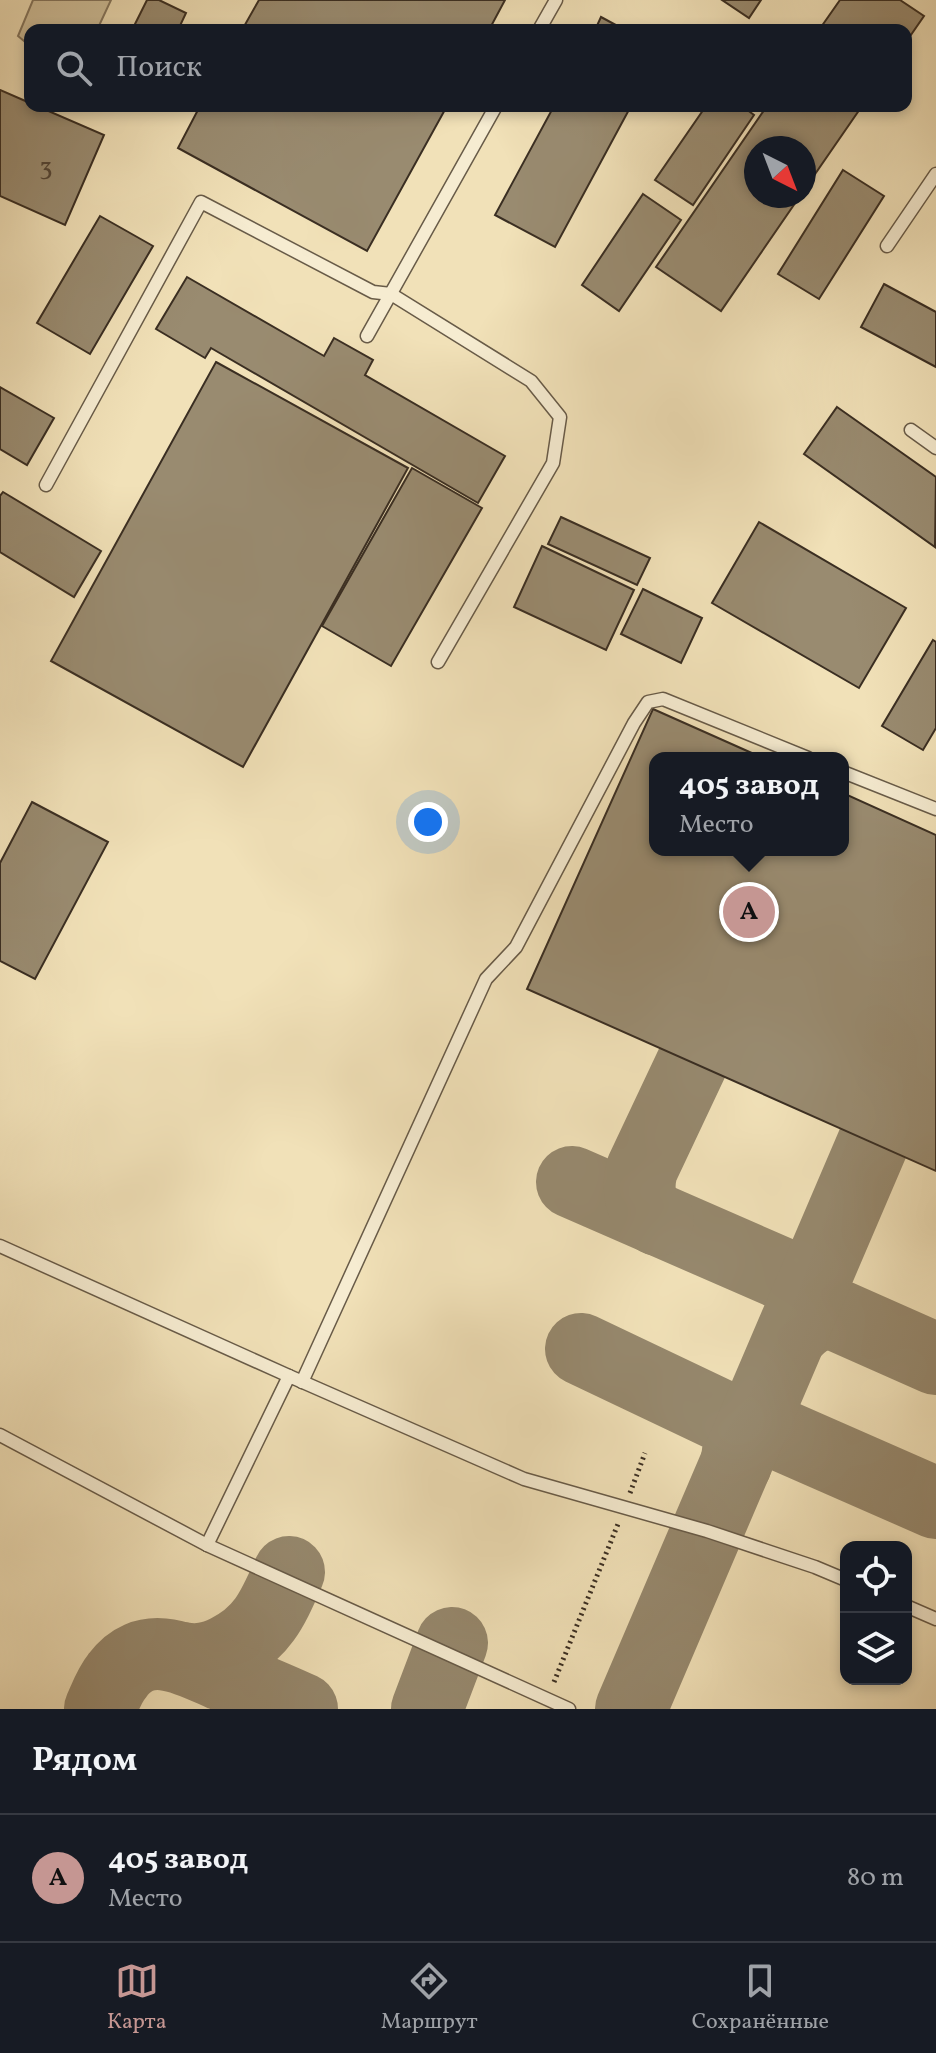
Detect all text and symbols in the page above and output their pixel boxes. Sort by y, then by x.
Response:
search box [24,24,912,112]
icon: search [52,46,96,90]
text: Поиск [116,47,202,89]
north arrow [744,136,816,208]
house number: 3 [39,150,53,186]
popup [649,752,849,856]
text: 405 завод [679,765,819,807]
your location [408,802,448,842]
text: Место [679,807,753,843]
pin: A [723,882,775,942]
map controls [840,1541,912,1685]
button: locate [840,1541,912,1613]
button: layers [840,1613,912,1685]
text: Рядом [32,1738,137,1785]
text: 405 завод [108,1839,248,1881]
text: A [49,1860,67,1896]
text: 80 m [847,1860,904,1896]
text: Место [108,1881,183,1917]
tab: Карта [107,1959,167,2038]
tab: Маршрут [381,1959,478,2038]
tab: Сохранённые [692,1959,829,2038]

